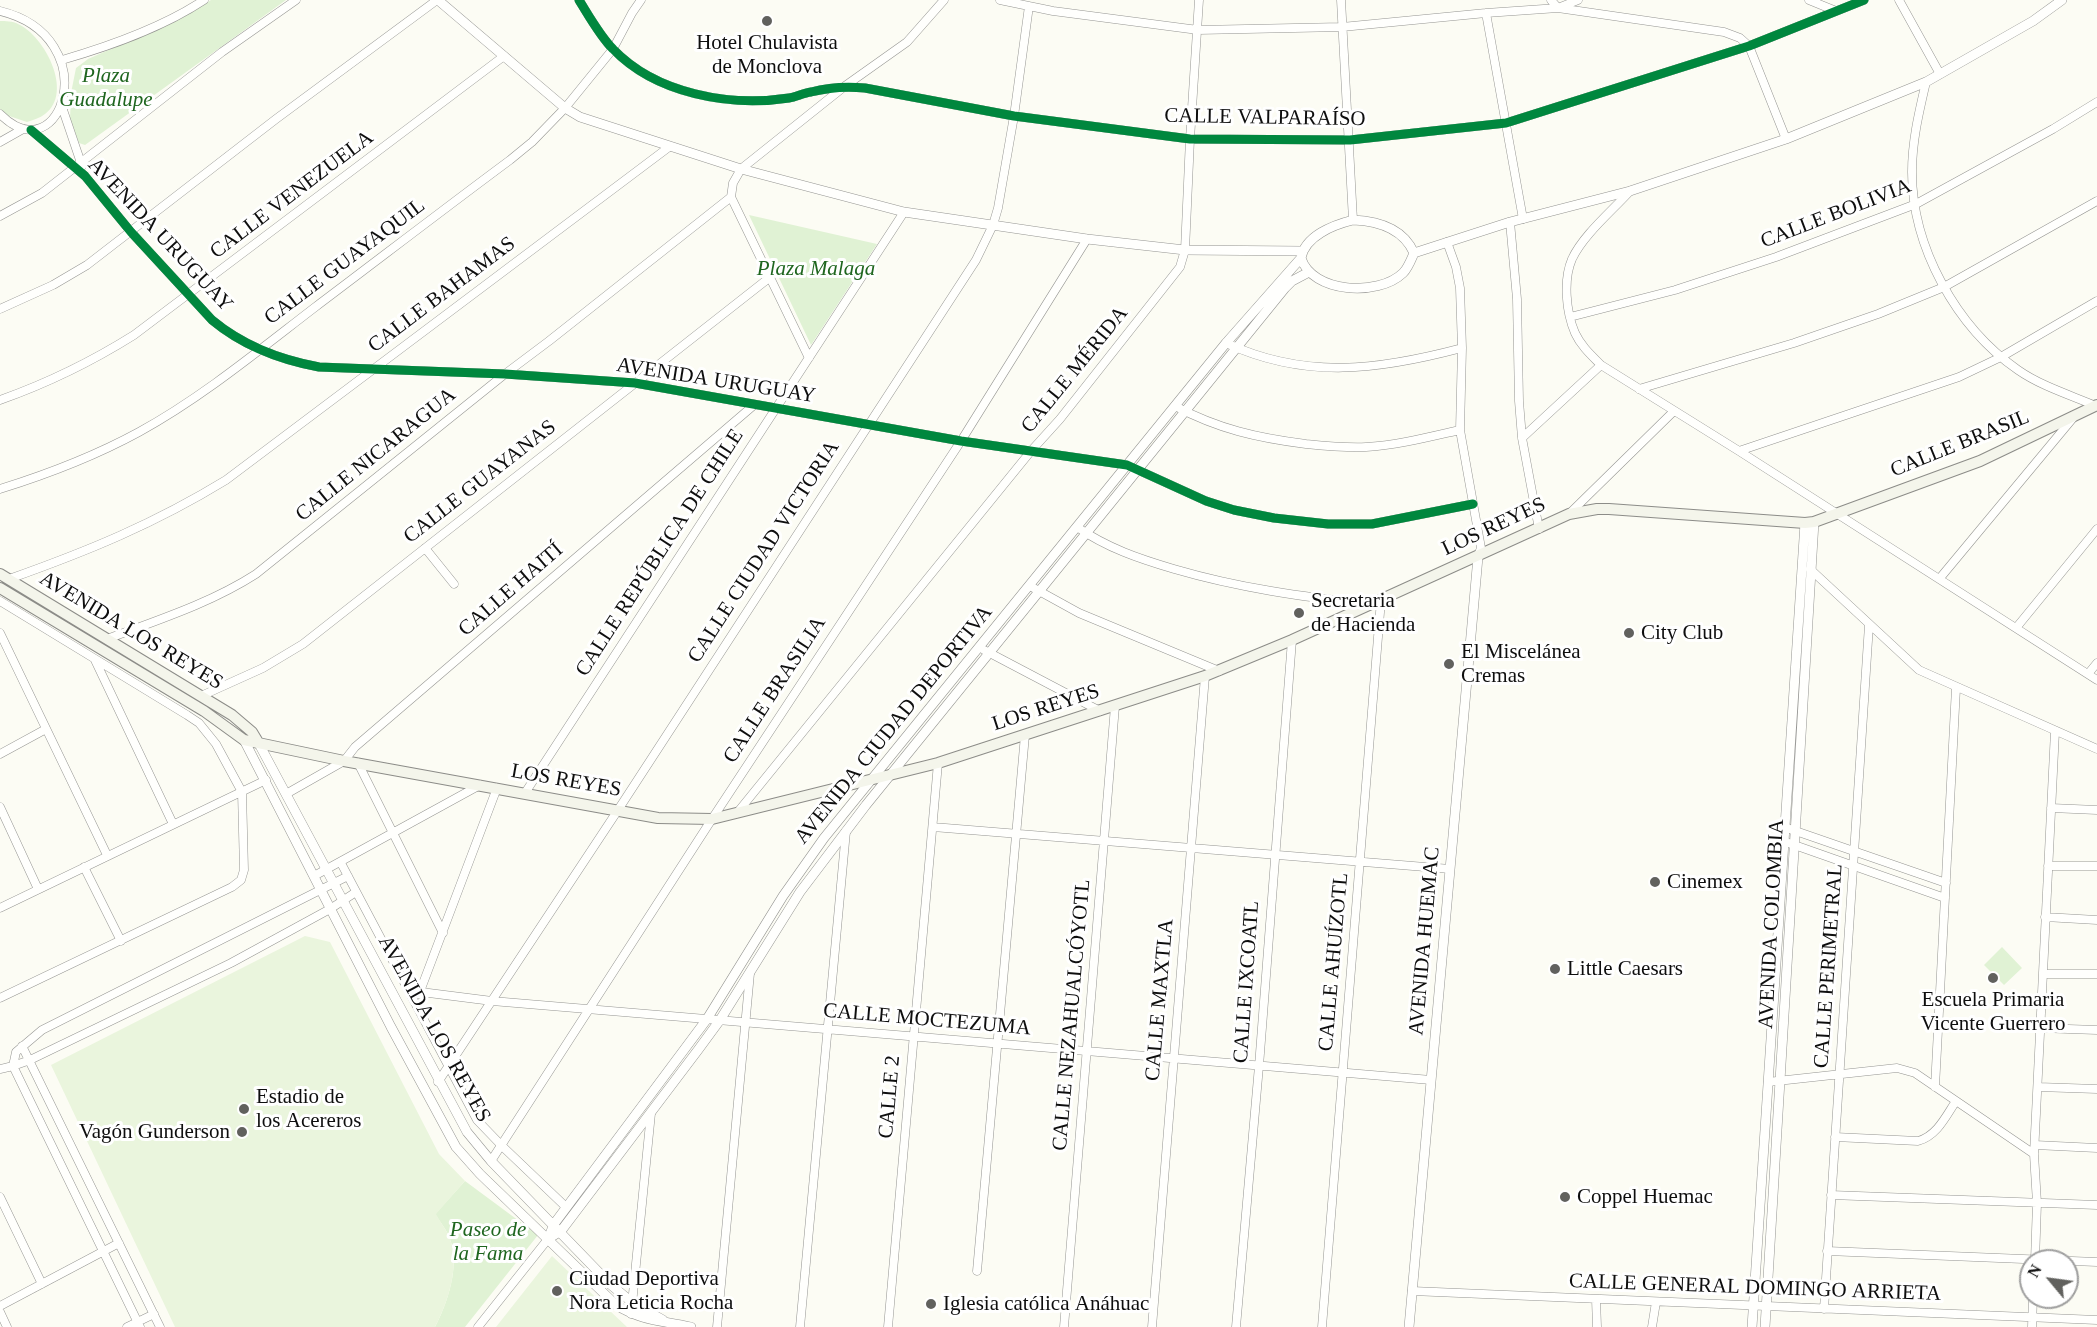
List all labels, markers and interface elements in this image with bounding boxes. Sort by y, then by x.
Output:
marker: Hotel Chulavista de Monclova [760,14,774,28]
place label: Hotel Chulavista de Monclova [696,30,838,80]
park label: Plaza Guadalupe [59,63,153,113]
street label: CALLE VALPARAÍSO [1164,104,1366,132]
street label: CALLE VENEZUELA [205,125,379,265]
street label: AVENIDA URUGUAY [82,153,238,317]
street label: CALLE BOLIVIA [1757,174,1915,254]
street label: CALLE GUAYAQUIL [260,193,430,331]
street label: CALLE BAHAMAS [363,231,521,359]
park label: Plaza Malaga [757,256,875,282]
street label: CALLE MÉRIDA [1016,302,1134,438]
street label: AVENIDA URUGUAY [615,353,817,409]
street label: CALLE NICARAGUA [291,383,461,527]
street label: CALLE BRASIL [1887,405,2033,483]
street label: CALLE GUAYANAS [399,415,561,549]
street label: CALLE REPÚBLICA DE CHILE [570,425,750,681]
street label: CALLE CIUDAD VICTORIA [683,436,845,668]
street label: LOS REYES [1438,492,1550,562]
street label: CALLE HAITÍ [454,538,568,642]
street label: AVENIDA LOS REYES [35,566,227,696]
place label: Secretaria de Hacienda [1311,588,1415,638]
street label: AVENIDA CIUDAD DEPORTIVA [790,600,998,850]
marker: Secretaria de Hacienda [1292,606,1306,620]
street label: CALLE BRASILIA [718,612,832,768]
place label: City Club [1641,620,1723,646]
marker: City Club [1622,626,1636,640]
place label: El Miscelánea Cremas [1461,639,1581,689]
marker: El Miscelánea Cremas [1442,657,1456,671]
street label: LOS REYES [989,679,1103,737]
street label: LOS REYES [509,759,623,803]
street label: AVENIDA COLOMBIA [1754,818,1790,1030]
street label: AVENIDA HUEMAC [1404,846,1446,1036]
street label: CALLE PERIMETRAL [1809,863,1849,1069]
place label: Cinemex [1667,869,1743,895]
street label: CALLE AHUÍZOTL [1314,872,1354,1052]
marker: Cinemex [1648,875,1662,889]
street label: CALLE NEZAHUALCÓYOTL [1048,878,1096,1152]
street label: CALLE IXCOATL [1229,900,1265,1064]
street label: CALLE MAXTLA [1140,918,1180,1082]
street label: AVENIDA LOS REYES [372,931,496,1127]
place label: Little Caesars [1567,956,1683,982]
marker: Little Caesars [1548,962,1562,976]
marker: Escuela Primaria Vicente Guerrero [1986,971,2000,985]
place label: Escuela Primaria Vicente Guerrero [1920,987,2066,1037]
street label: CALLE MOCTEZUMA [822,998,1032,1042]
street label: CALLE 2 [874,1054,906,1140]
place label: Estadio de los Acereros [256,1084,362,1134]
marker: Estadio de los Acereros [237,1102,251,1116]
place label: Vagón Gunderson [79,1119,230,1145]
marker: Vagón Gunderson [235,1125,249,1139]
place label: Coppel Huemac [1577,1184,1713,1210]
marker: Coppel Huemac [1558,1190,1572,1204]
park label: Paseo de la Fama [450,1217,526,1267]
north arrow [2019,1249,2079,1309]
text: N [2024,1262,2045,1280]
place label: Ciudad Deportiva Nora Leticia Rocha [569,1266,733,1316]
street label: CALLE GENERAL DOMINGO ARRIETA [1569,1269,1941,1307]
marker: Ciudad Deportiva Nora Leticia Rocha [550,1284,564,1298]
place label: Iglesia católica Anáhuac [943,1291,1149,1317]
marker: Iglesia católica Anáhuac [924,1297,938,1311]

